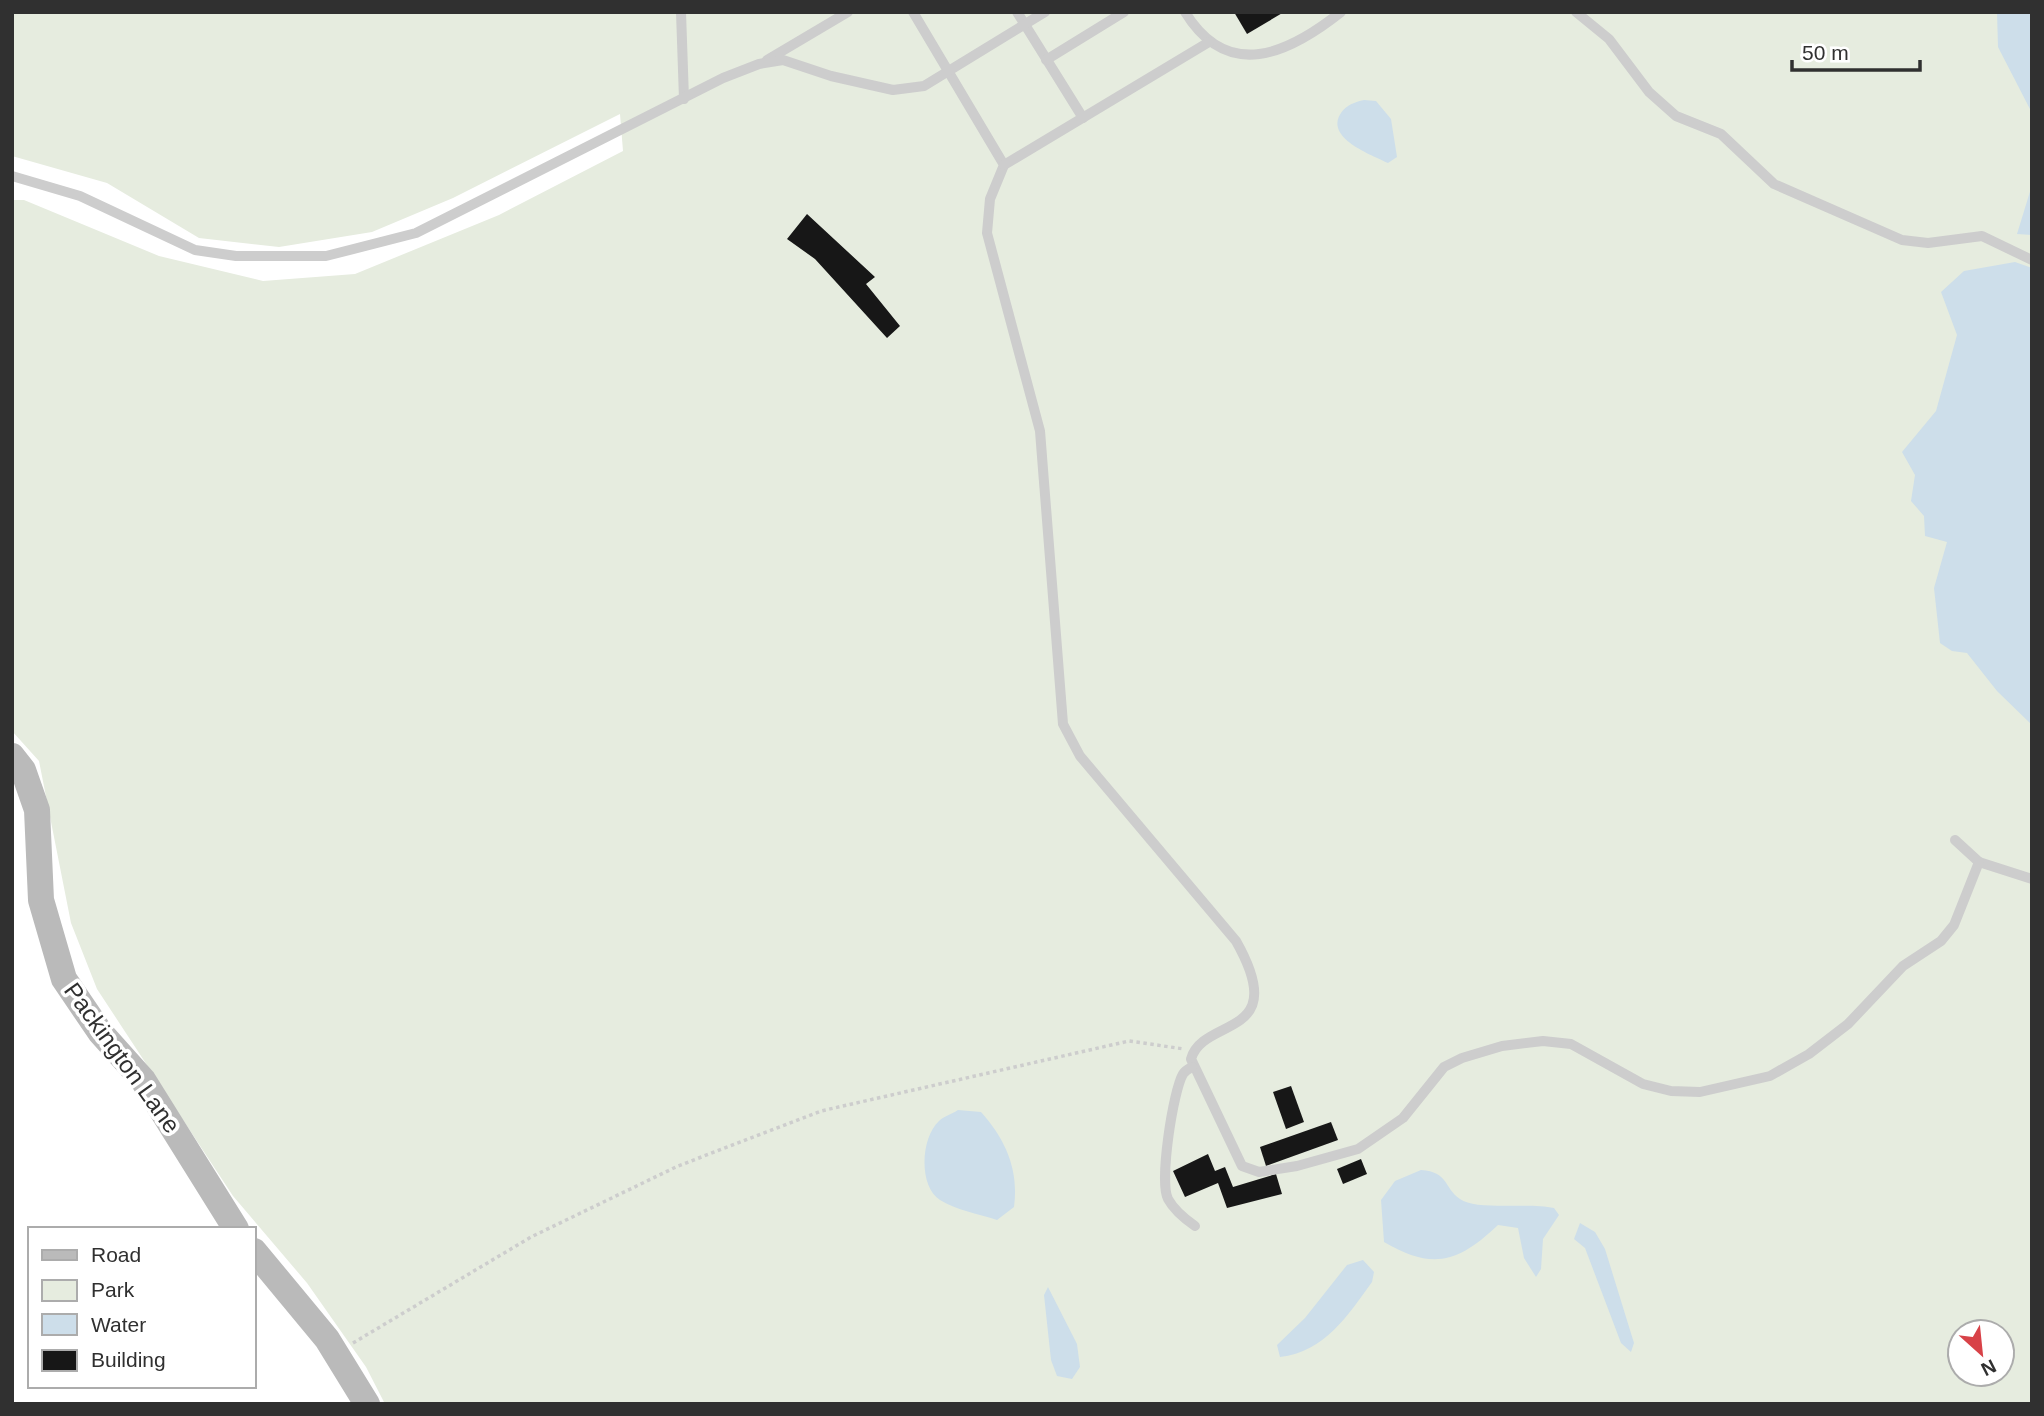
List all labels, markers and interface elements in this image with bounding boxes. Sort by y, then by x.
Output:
scale bar [1792,28,1920,72]
text: 50 m [1802,41,1849,64]
street label: Packington Lane [59,977,186,1138]
legend [28,1227,256,1388]
text: Road [91,1243,141,1266]
text: Park [91,1278,135,1301]
text: Water [91,1313,146,1336]
north arrow [1946,1318,2016,1388]
text: Building [91,1348,166,1371]
text: N [1978,1355,1999,1380]

